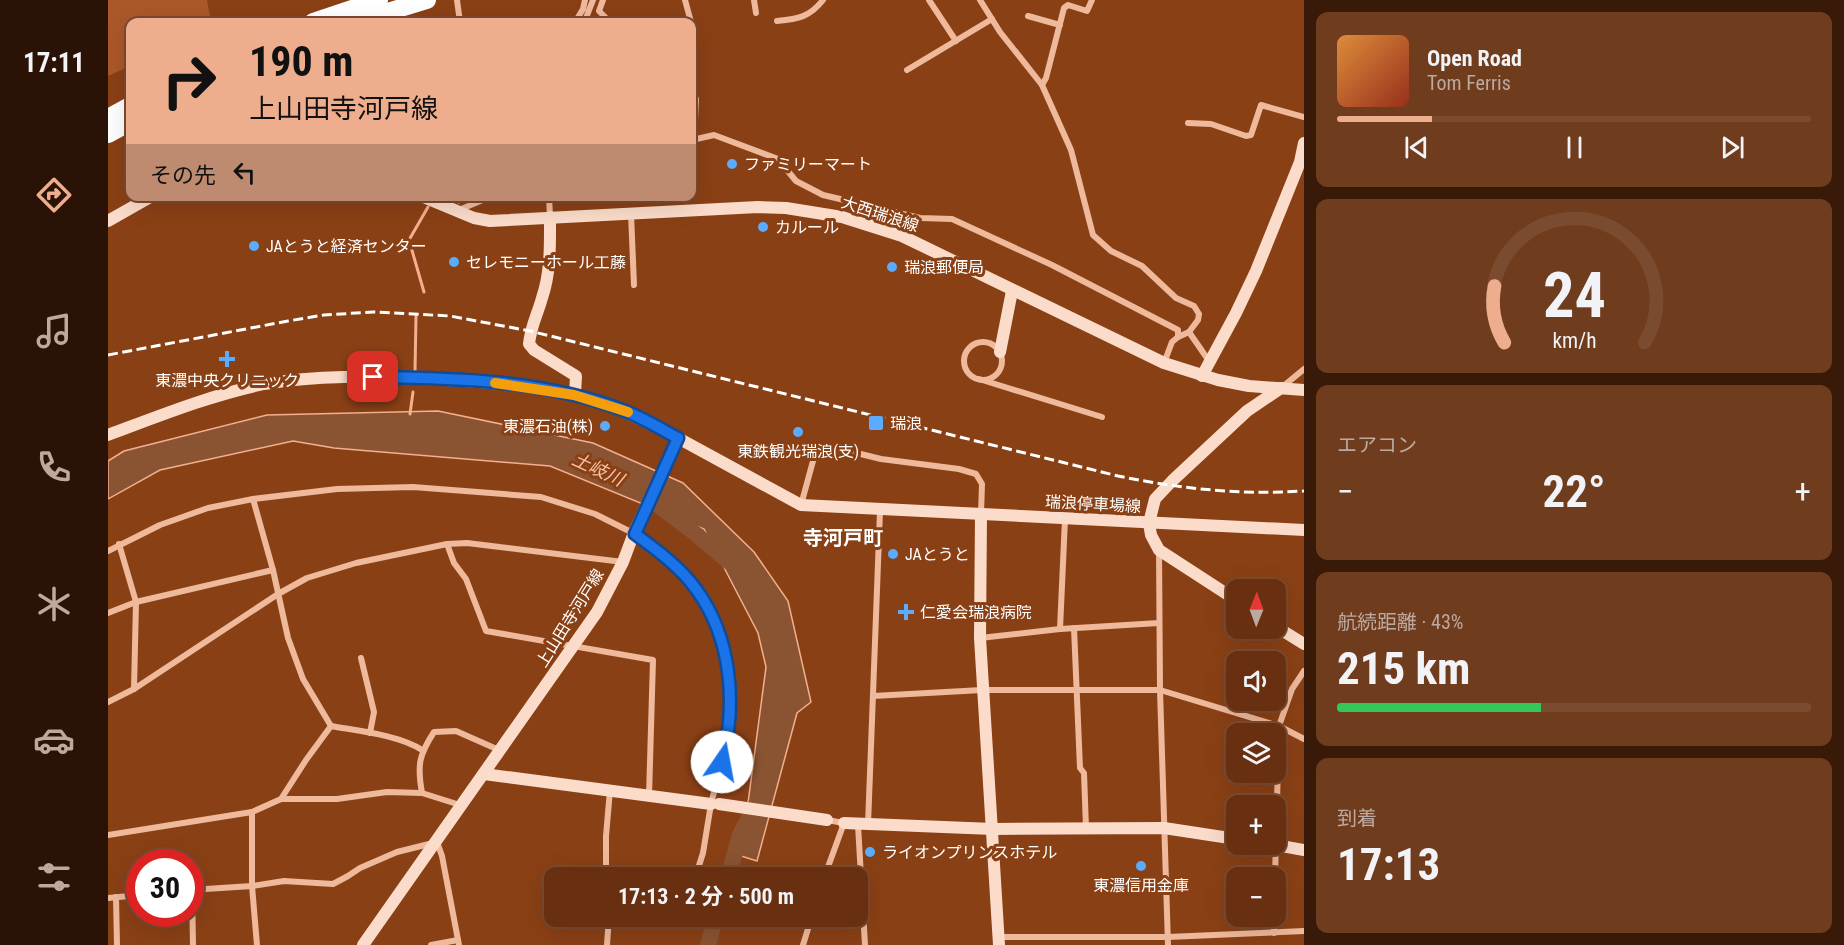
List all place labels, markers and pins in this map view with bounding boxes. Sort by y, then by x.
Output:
place label: ファミリーマート [744,155,872,174]
marker: ファミリーマート [725,157,739,171]
place label: カルール [775,218,839,237]
marker: カルール [756,220,770,234]
place label: JAとうと経済センター [266,237,427,256]
marker: JAとうと経済センター [247,239,261,253]
place label: セレモニーホール工藤 [466,253,626,272]
marker: セレモニーホール工藤 [447,255,461,269]
place label: 瑞浪郵便局 [904,258,984,277]
marker: 瑞浪郵便局 [885,260,899,274]
marker: 東濃中央クリニック [218,350,236,368]
pin [347,351,398,402]
place label: 東濃中央クリニック [155,371,299,390]
marker: 瑞浪 [867,414,885,432]
place label: 瑞浪 [890,414,922,433]
place label: 東濃石油(株) [503,417,593,436]
marker: 東濃石油(株) [598,419,612,433]
marker: 東鉄観光瑞浪(支) [791,425,805,439]
place label: 東鉄観光瑞浪(支) [737,442,859,461]
place label: JAとうと [905,545,970,564]
marker: JAとうと [886,547,900,561]
marker: 仁愛会瑞浪病院 [897,603,915,621]
place label: 仁愛会瑞浪病院 [920,603,1032,622]
place label: ライオンプリンスホテル [882,843,1057,862]
marker: ライオンプリンスホテル [863,845,877,859]
marker: 東濃信用金庫 [1134,859,1148,873]
place label: 東濃信用金庫 [1093,876,1189,895]

